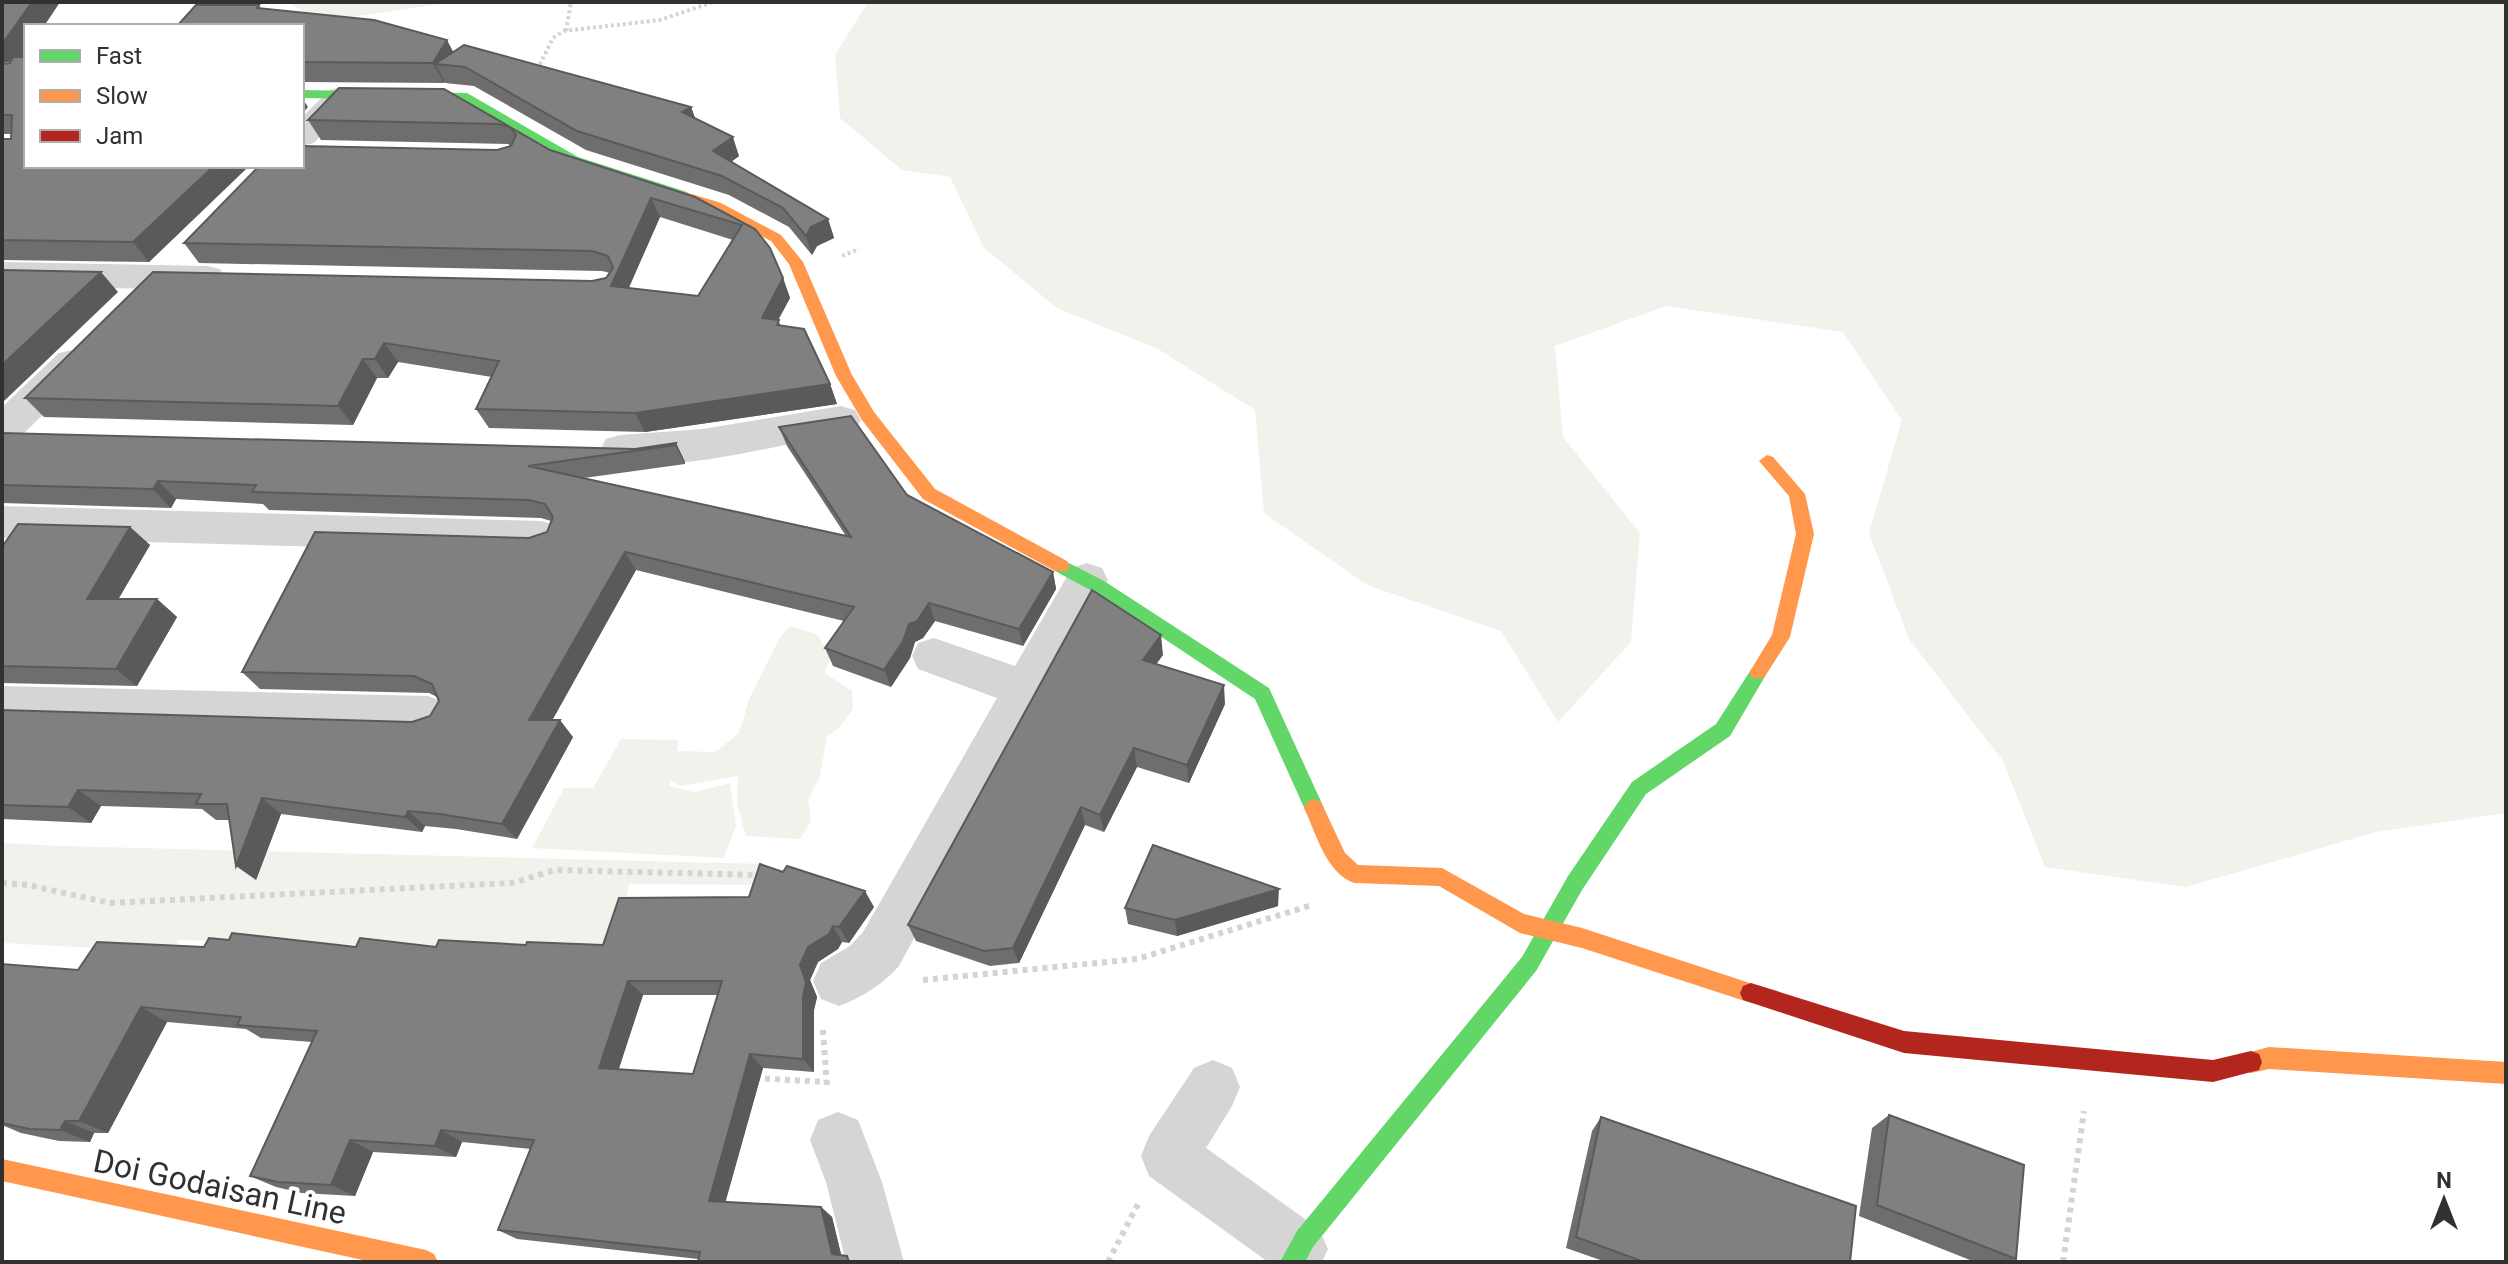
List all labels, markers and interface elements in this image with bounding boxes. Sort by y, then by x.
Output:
legend [24,24,304,168]
text: Fast [96,42,142,70]
text: Slow [96,82,148,110]
text: Jam [96,122,143,150]
street label: Doi Godaisan Line [90,1142,350,1232]
north arrow [2404,1160,2484,1240]
text: N [2436,1168,2452,1193]

